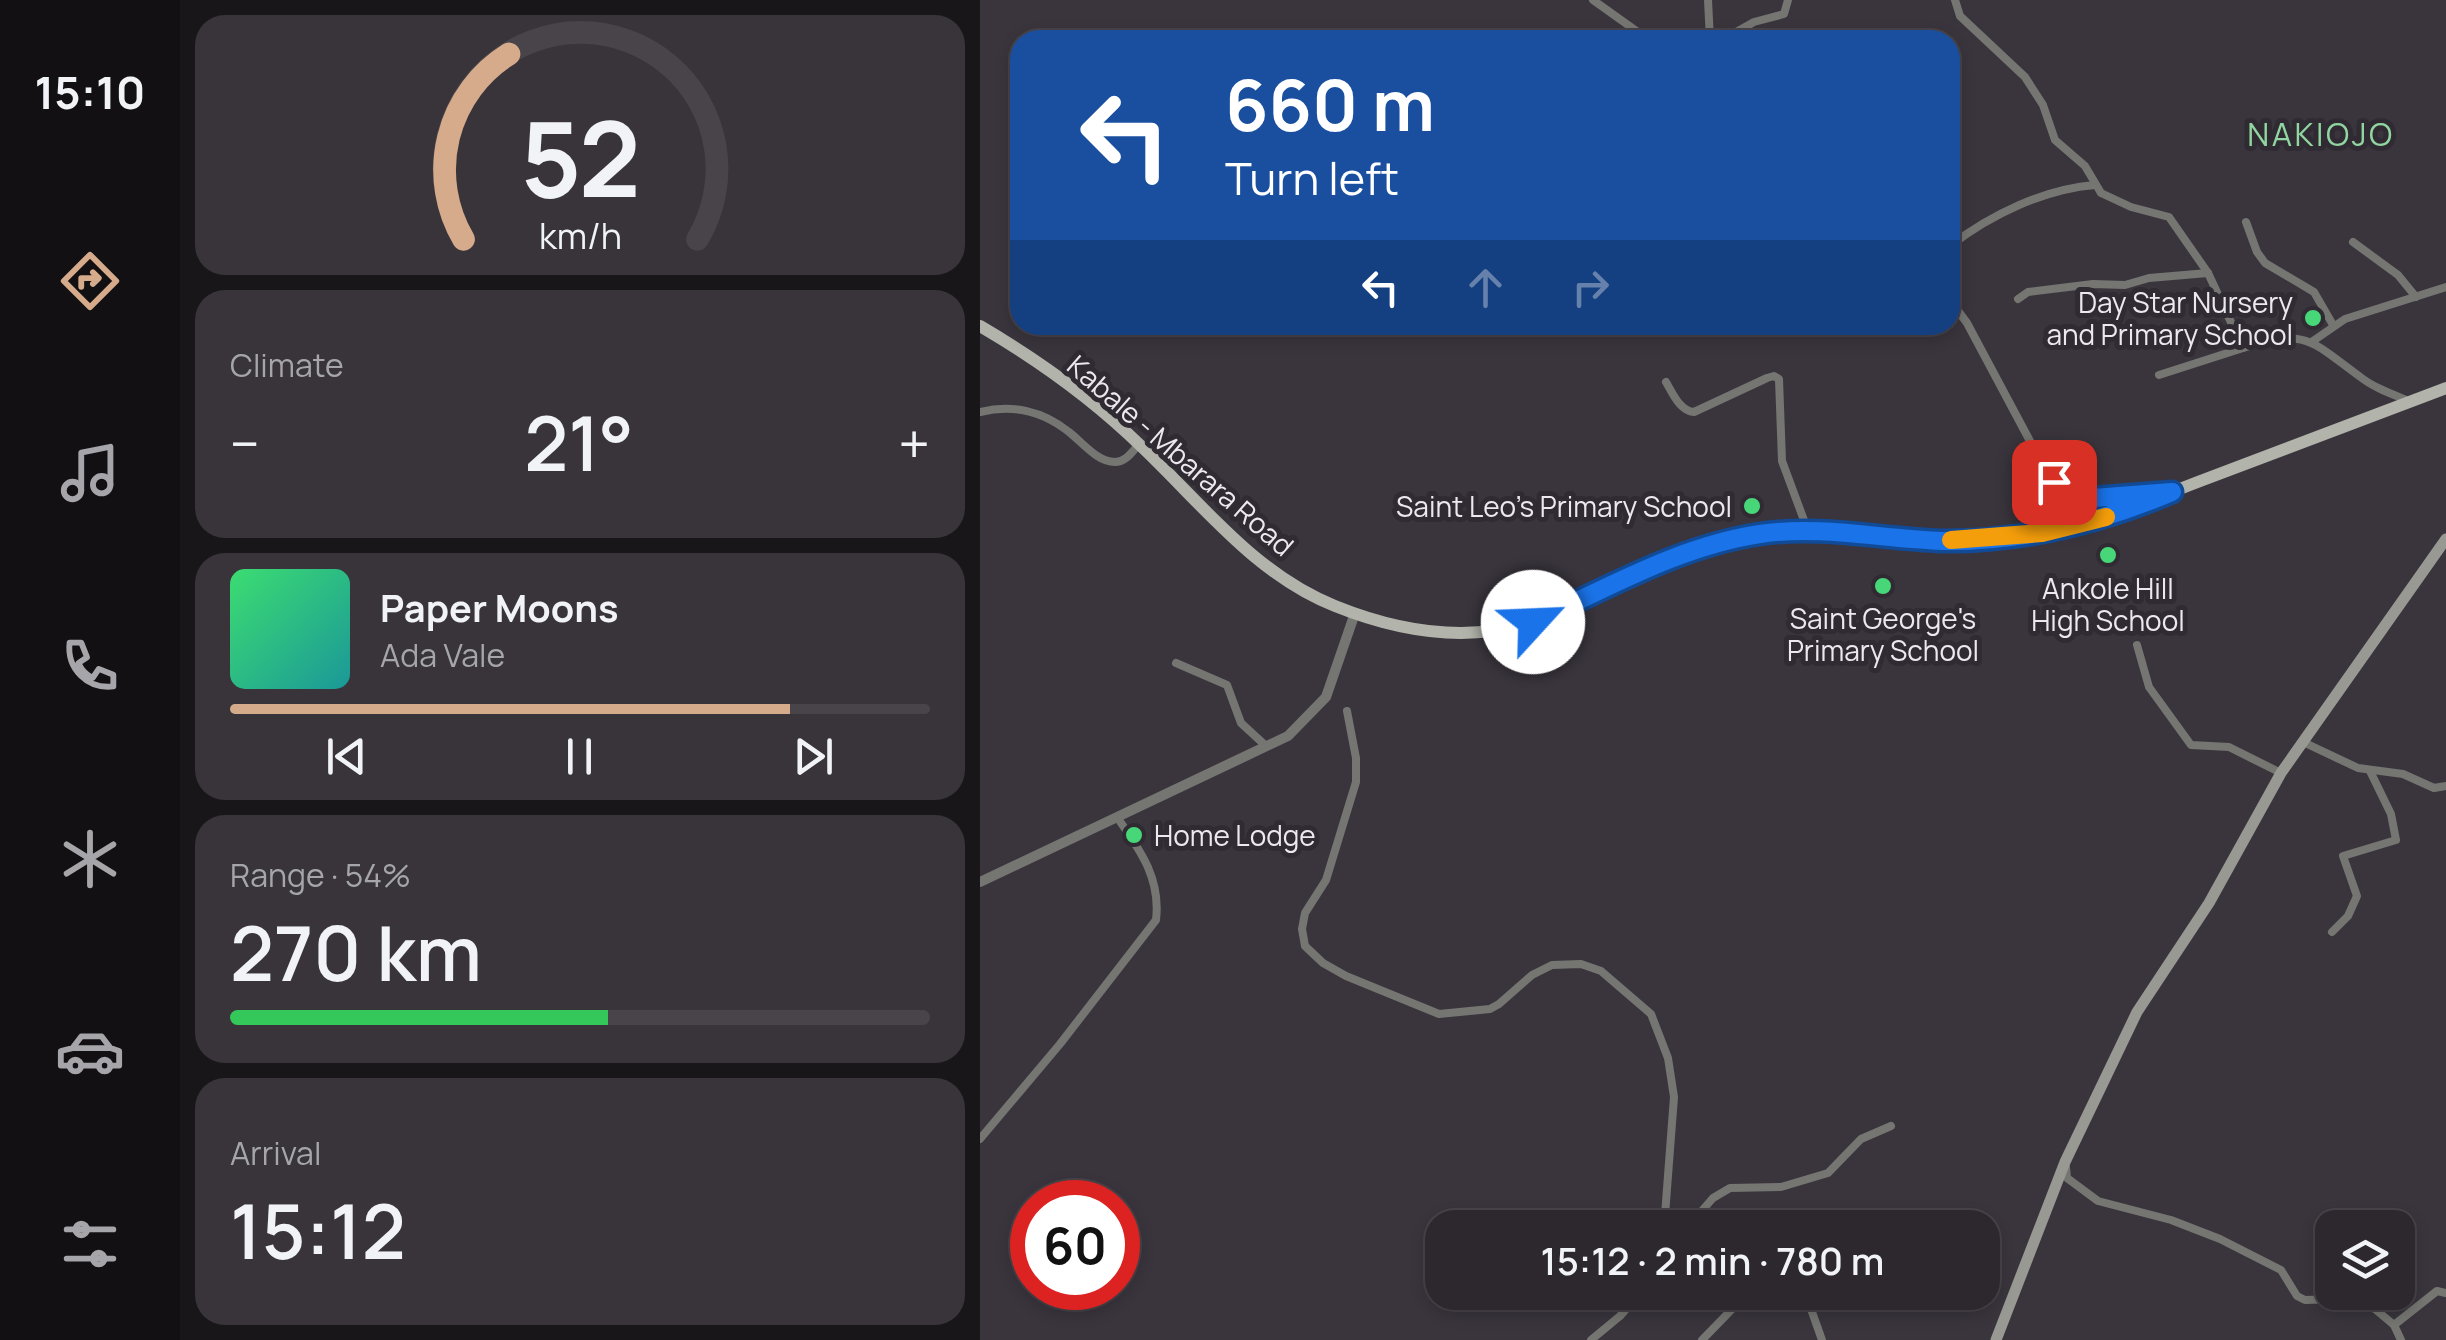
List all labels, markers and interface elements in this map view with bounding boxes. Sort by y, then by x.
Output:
text: 660 m [1225,56,1435,152]
text: 15:10 [35,61,145,123]
icon: left [1060,70,1190,200]
text: 52 [520,86,640,228]
district label: NAKIOJO [2247,112,2395,156]
text: Turn left [1225,147,1399,209]
text: km/h [538,211,622,260]
icon: directions [55,246,125,316]
icon: left [1353,260,1408,315]
icon: ahead [1458,260,1513,315]
icon: right [1563,260,1618,315]
place label: Day Star Nursery and Primary School [2047,283,2293,353]
marker: Day Star Nursery and Primary School [2302,307,2324,329]
text: Climate [230,343,344,387]
street label: Kabale - Mbarara Road [1060,346,1302,564]
text: 21° [524,391,634,494]
text: − [230,405,260,481]
text: + [898,405,930,481]
icon: music [55,438,125,508]
pin [2012,440,2097,525]
icon: arrive [2027,455,2082,510]
place label: Saint Leo's Primary School [1396,487,1732,525]
marker: Saint Leo's Primary School [1741,495,1763,517]
marker: Ankole Hill High School [2097,544,2119,566]
place label: Ankole Hill High School [2031,569,2185,639]
position arrow [1481,570,1585,674]
marker: Saint George's Primary School [1872,575,1894,597]
text: Paper Moons [380,581,619,633]
place label: Saint George's Primary School [1787,599,1979,669]
icon: phone [55,631,125,701]
text: Ada Vale [380,633,505,677]
icon: previous [319,729,374,784]
icon: pause [552,729,607,784]
icon: next [786,729,841,784]
place label: Home Lodge [1154,816,1316,854]
icon: climate [55,824,125,894]
marker: Home Lodge [1123,824,1145,846]
text: Range · 54% [230,853,411,897]
text: 270 km [230,901,482,1004]
icon: car [55,1016,125,1086]
text: Arrival [230,1131,321,1175]
text: 15:12 [230,1179,406,1282]
speed limit sign: 60 [1010,1180,1140,1310]
icon: filters [55,1209,125,1279]
map controls [2315,1210,2415,1310]
button: layers [2315,1210,2415,1310]
text: 15:12 · 2 min · 780 m [1541,1234,1884,1286]

